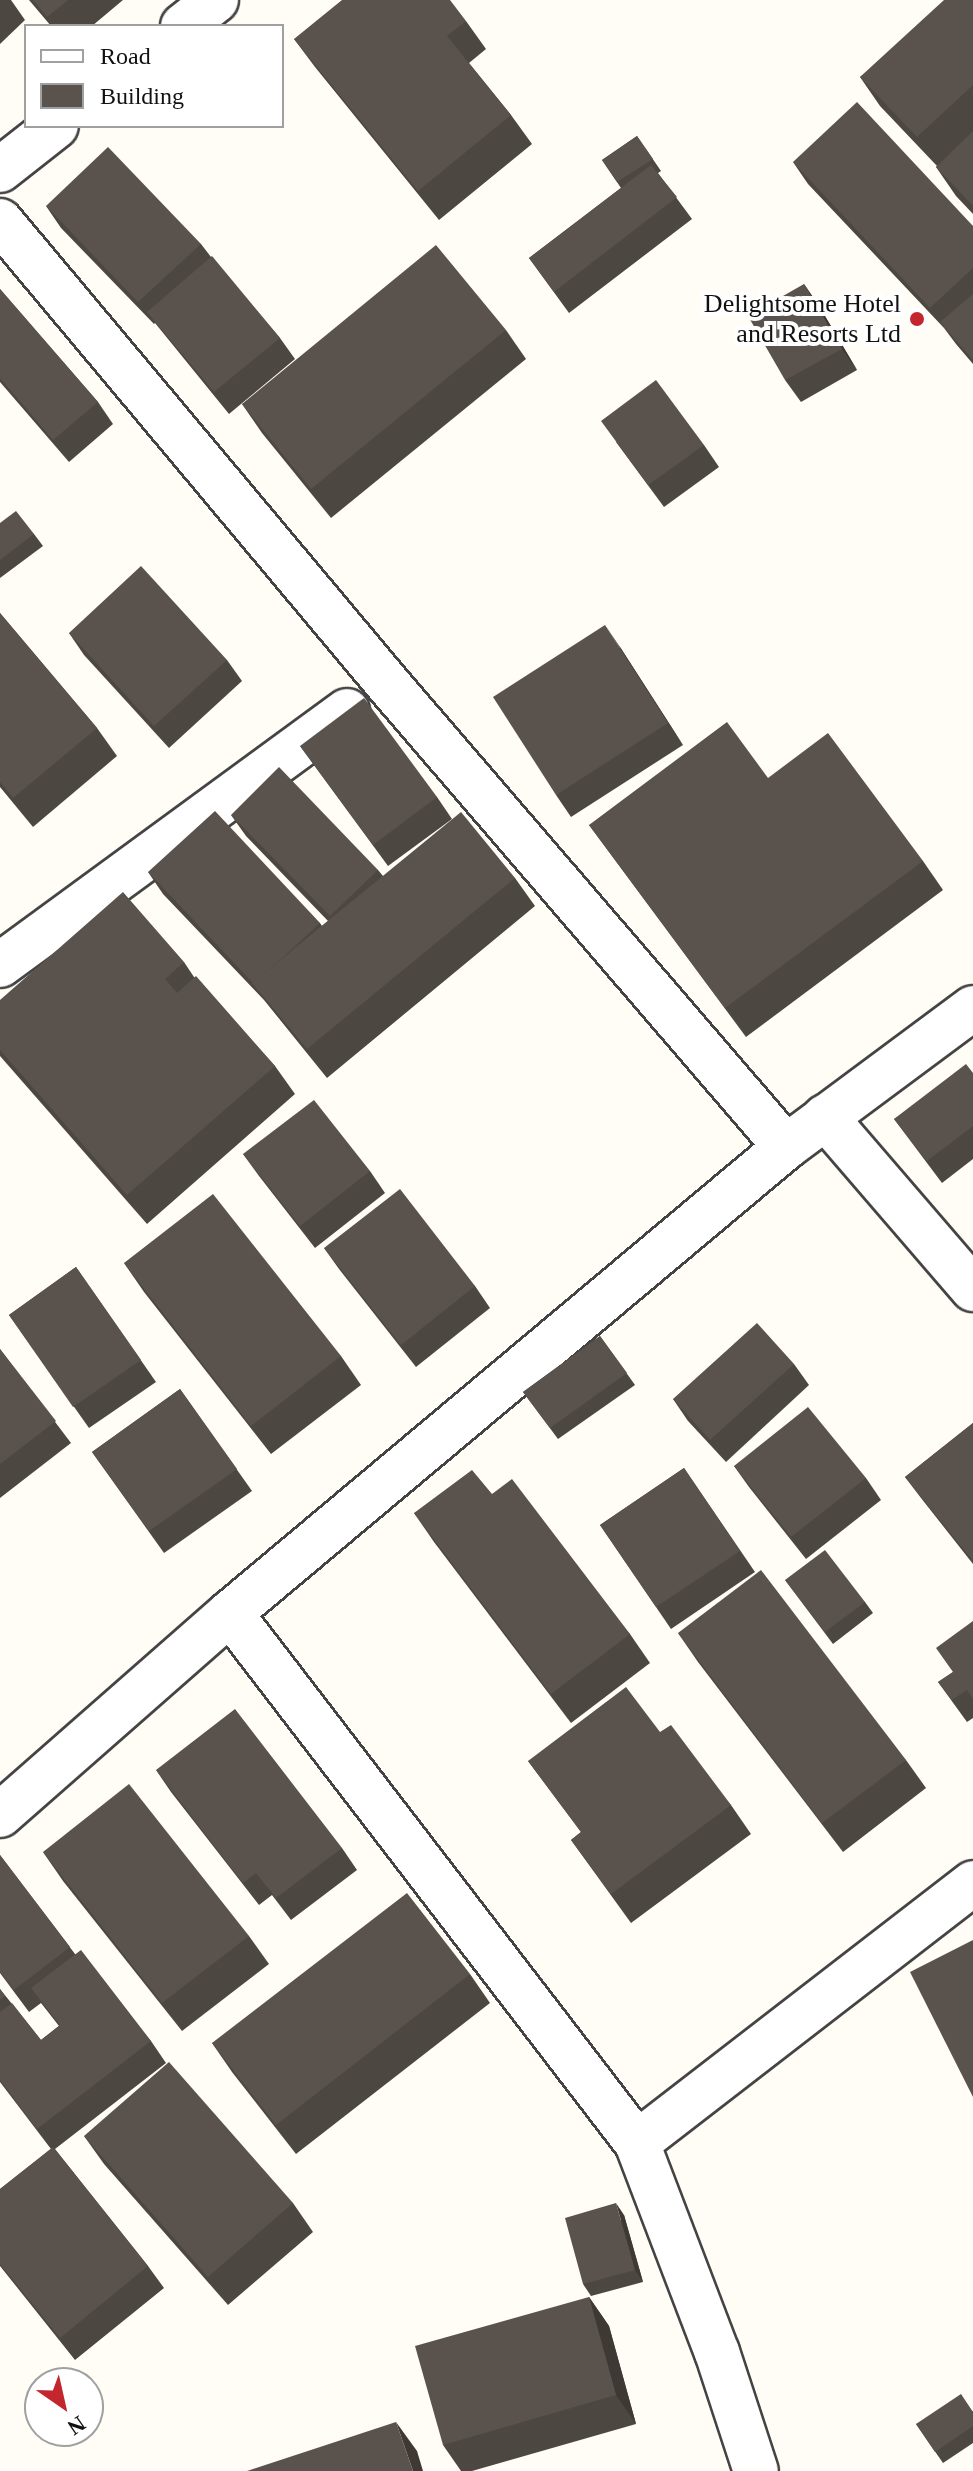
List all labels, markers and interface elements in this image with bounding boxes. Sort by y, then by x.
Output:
legend [24,24,284,128]
text: Road [100,43,151,69]
text: Building [100,83,184,109]
place label: Delightsome Hotel and Resorts Ltd [704,288,901,350]
marker: Delightsome Hotel and Resorts Ltd [908,310,926,328]
north arrow [24,2367,104,2447]
text: N [63,2411,90,2440]

